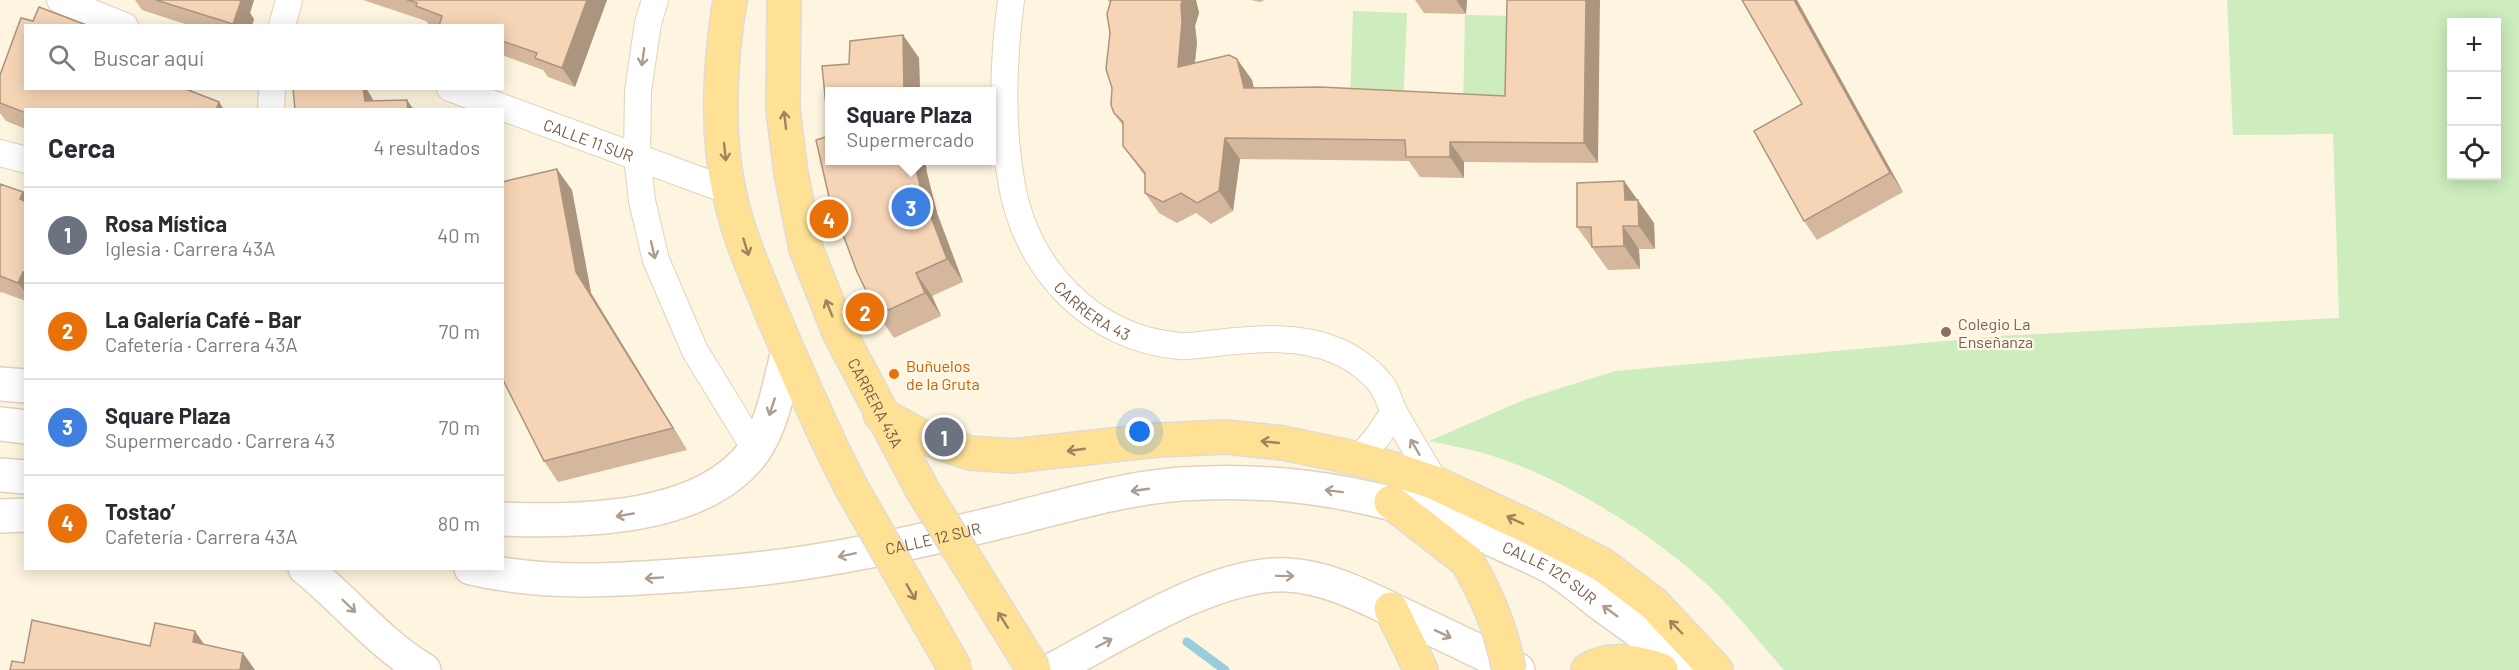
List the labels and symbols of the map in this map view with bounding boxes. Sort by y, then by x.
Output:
one-way arrow [637,47,648,66]
one-way arrow [779,110,790,130]
street label: CALLE 11 SUR [541,114,637,165]
one-way arrow [720,142,731,162]
pin: 3 [892,184,930,230]
pin: 4 [810,196,848,242]
one-way arrow [741,237,752,256]
one-way arrow [648,240,660,259]
street label: CARRERA 43 [1051,277,1133,343]
pin: 2 [846,290,884,334]
one-way arrow [823,300,834,318]
place label: Colegio La Enseñanza [1958,314,2033,351]
marker: Colegio La Enseñanza [1939,325,1953,339]
street label: CARRERA 43A [845,354,908,451]
place label: Buñuelos de la Gruta [906,356,980,393]
marker: Buñuelos de la Gruta [887,367,901,381]
one-way arrow [766,397,777,416]
pin: 1 [924,414,964,460]
your location [1125,417,1154,446]
one-way arrow [1261,436,1281,447]
one-way arrow [1409,439,1421,456]
one-way arrow [1067,445,1087,456]
one-way arrow [1131,484,1150,495]
one-way arrow [1325,485,1344,496]
one-way arrow [616,510,636,521]
one-way arrow [1506,513,1524,525]
street label: CALLE 12 SUR [883,517,983,557]
street label: CALLE 12C SUR [1500,536,1601,607]
one-way arrow [838,550,857,562]
one-way arrow [1274,570,1294,582]
one-way arrow [644,572,664,583]
one-way arrow [906,583,918,600]
one-way arrow [342,599,357,614]
one-way arrow [1603,604,1619,617]
one-way arrow [996,612,1008,629]
one-way arrow [1669,620,1683,635]
one-way arrow [1434,629,1452,641]
one-way arrow [1095,637,1112,649]

